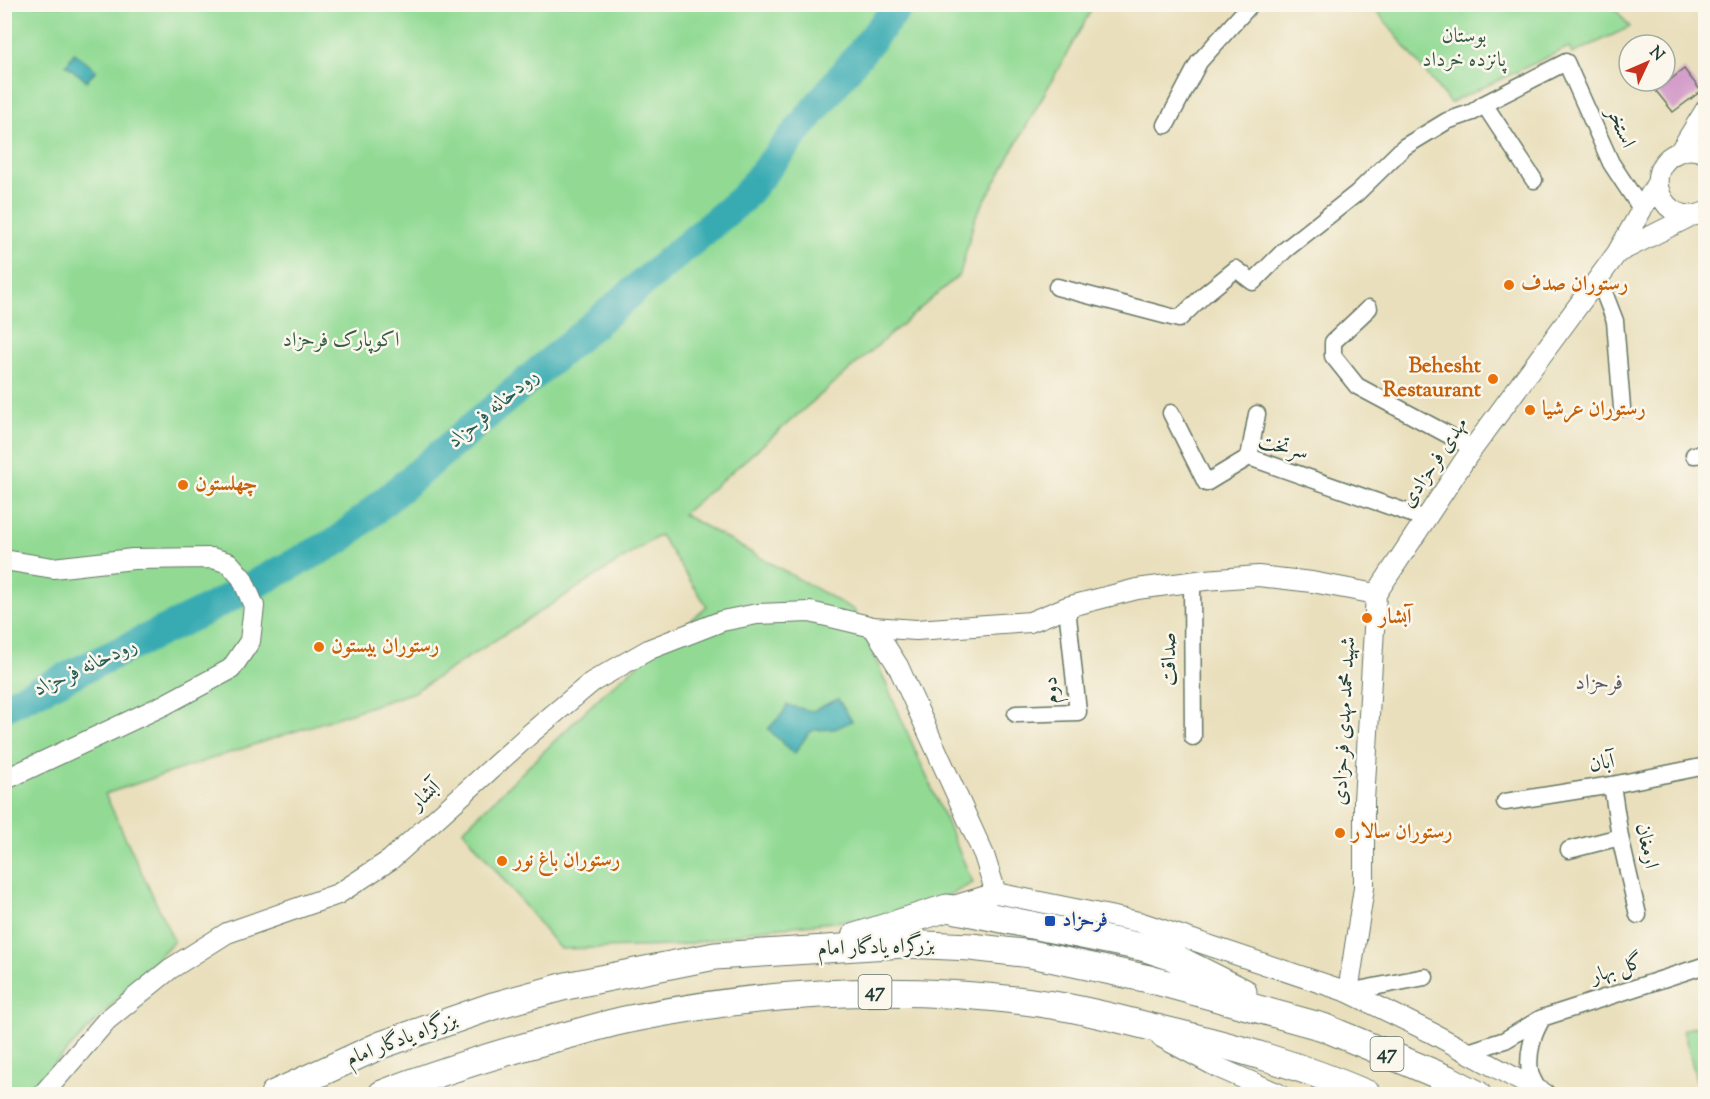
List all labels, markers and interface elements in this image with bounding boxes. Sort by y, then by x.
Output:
park label: بوستان پانزده خرداد [1422,22,1507,76]
north arrow [1617,33,1677,93]
text: N [1643,42,1669,67]
street label: استخر [1597,101,1642,153]
place label: رستوران صدف [1521,270,1628,300]
marker: رستوران صدف [1502,278,1516,292]
park label: اکوپارک فرحزاد [282,326,400,356]
place label: Behesht Restaurant [1383,352,1482,406]
water label: رودخانه فرحزاد [441,361,547,457]
marker: Behesht Restaurant [1486,372,1500,386]
place label: رستوران عرشیا [1542,395,1646,425]
marker: رستوران عرشیا [1523,403,1537,417]
street label: مهدی فرحزادی [1394,412,1476,514]
street label: سرتخت [1255,427,1311,469]
place label: چهلستون [195,470,257,500]
marker: چهلستون [176,478,190,492]
place label: آبشار [1377,603,1414,633]
marker: آبشار [1360,611,1374,625]
water label: رودخانه فرحزاد [29,630,143,706]
place label: رستوران بیستون [331,632,439,662]
street label: صداقت [1155,632,1185,686]
street label: شهید محمد مهدی فرحزادی [1326,636,1364,806]
marker: رستوران بیستون [312,640,326,654]
district label: فرحزاد [1575,668,1623,700]
street label: دوم [1036,676,1069,704]
street label: آبان [1587,747,1619,781]
street label: آبشار [402,772,450,819]
place label: رستوران سالار [1350,818,1453,848]
street label: ارمغان [1627,821,1665,871]
marker: رستوران سالار [1333,826,1347,840]
place label: رستوران باغ نور [512,846,620,876]
marker: رستوران باغ نور [495,854,509,868]
place label: فرحزاد [1062,906,1108,936]
marker: فرحزاد [1043,914,1057,928]
street label: بزرگراه یادگار امام [817,930,935,966]
street label: گل بهار [1585,947,1647,993]
road number: 47 [858,975,892,1009]
street label: بزرگراه یادگار امام [342,1004,463,1076]
road number: 47 [1370,1037,1404,1071]

